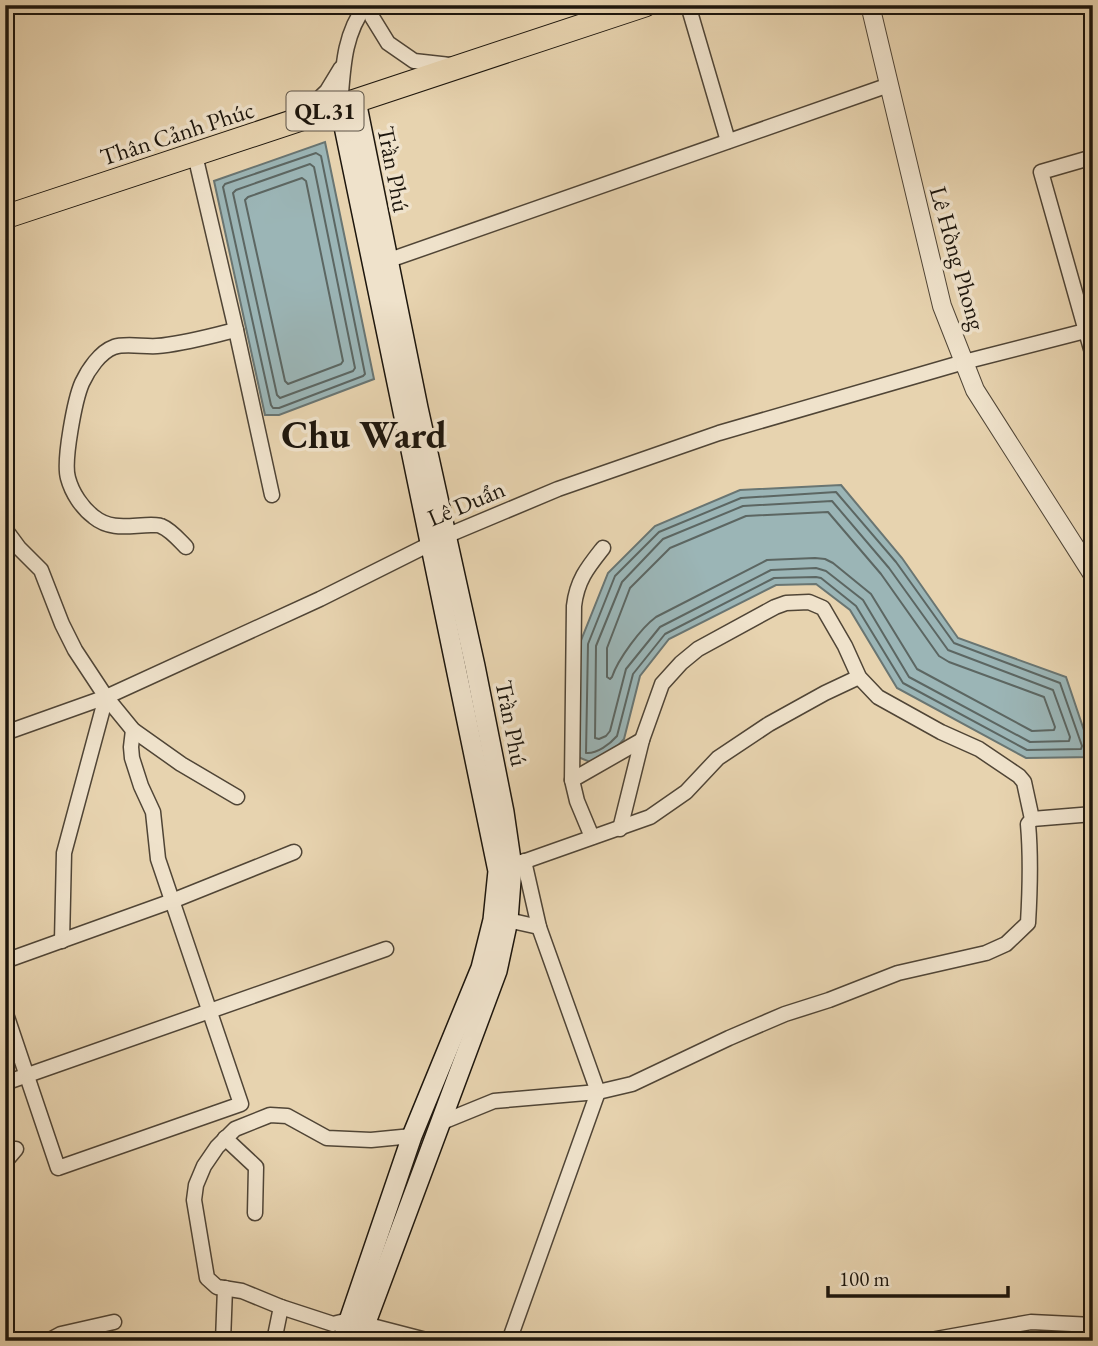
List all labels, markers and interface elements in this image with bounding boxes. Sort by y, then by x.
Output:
road number: QL.31 [286,92,364,130]
street label: Thân Cảnh Phúc [96,94,258,172]
street label: Trần Phú [370,123,418,215]
street label: Lê Hồng Phong [923,183,993,334]
district label: Chu Ward [281,410,447,459]
street label: Lê Duẩn [423,473,510,533]
street label: Trần Phú [488,677,536,769]
scale bar [828,1255,1009,1299]
text: 100 m [839,1265,890,1292]

